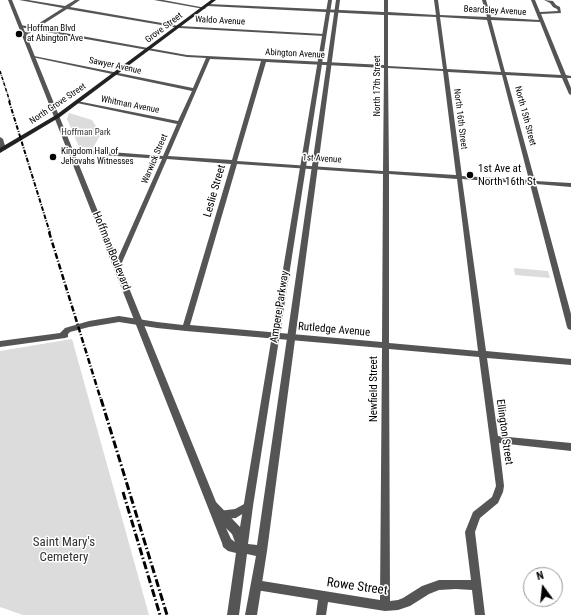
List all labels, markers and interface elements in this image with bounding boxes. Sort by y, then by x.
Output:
street label: Beardsley Avenue [463,4,527,18]
street label: Grove Street [143,11,185,45]
street label: Waldo Avenue [195,14,245,28]
place label: Hoffman Blvd at Abington Ave [27,24,83,45]
marker: Hoffman Blvd at Abington Ave [14,29,24,39]
street label: Abington Avenue [265,47,325,61]
street label: Sawyer Avenue [88,55,142,77]
street label: North 17th Street [373,55,383,117]
street label: North Grove Street [28,81,88,127]
street label: North 15th Street [512,85,538,147]
street label: North 16th Street [451,88,469,150]
street label: Whitman Avenue [100,94,160,116]
park label: Hoffman Park [61,128,111,138]
street label: Warwick Street [140,132,170,186]
place label: Kingdom Hall of Jehovahs Witnesses [61,147,134,168]
marker: Kingdom Hall of Jehovahs Witnesses [48,152,58,162]
street label: 1st Avenue [302,152,342,166]
place label: 1st Ave at North 16th St [478,162,536,188]
street label: Leslie Street [201,163,229,219]
marker: 1st Ave at North 16th St [465,170,475,180]
street label: Hoffman Boulevard [89,210,133,292]
street label: Ampere Parkway [268,270,292,344]
street label: Rutledge Avenue [297,320,371,340]
street label: Newfield Street [367,356,381,422]
street label: Ellington Street [493,398,515,466]
park label: Saint Mary's Cemetery [33,535,95,566]
north arrow [523,567,563,607]
text: N [535,569,545,583]
street label: Rowe Street [326,575,388,599]

